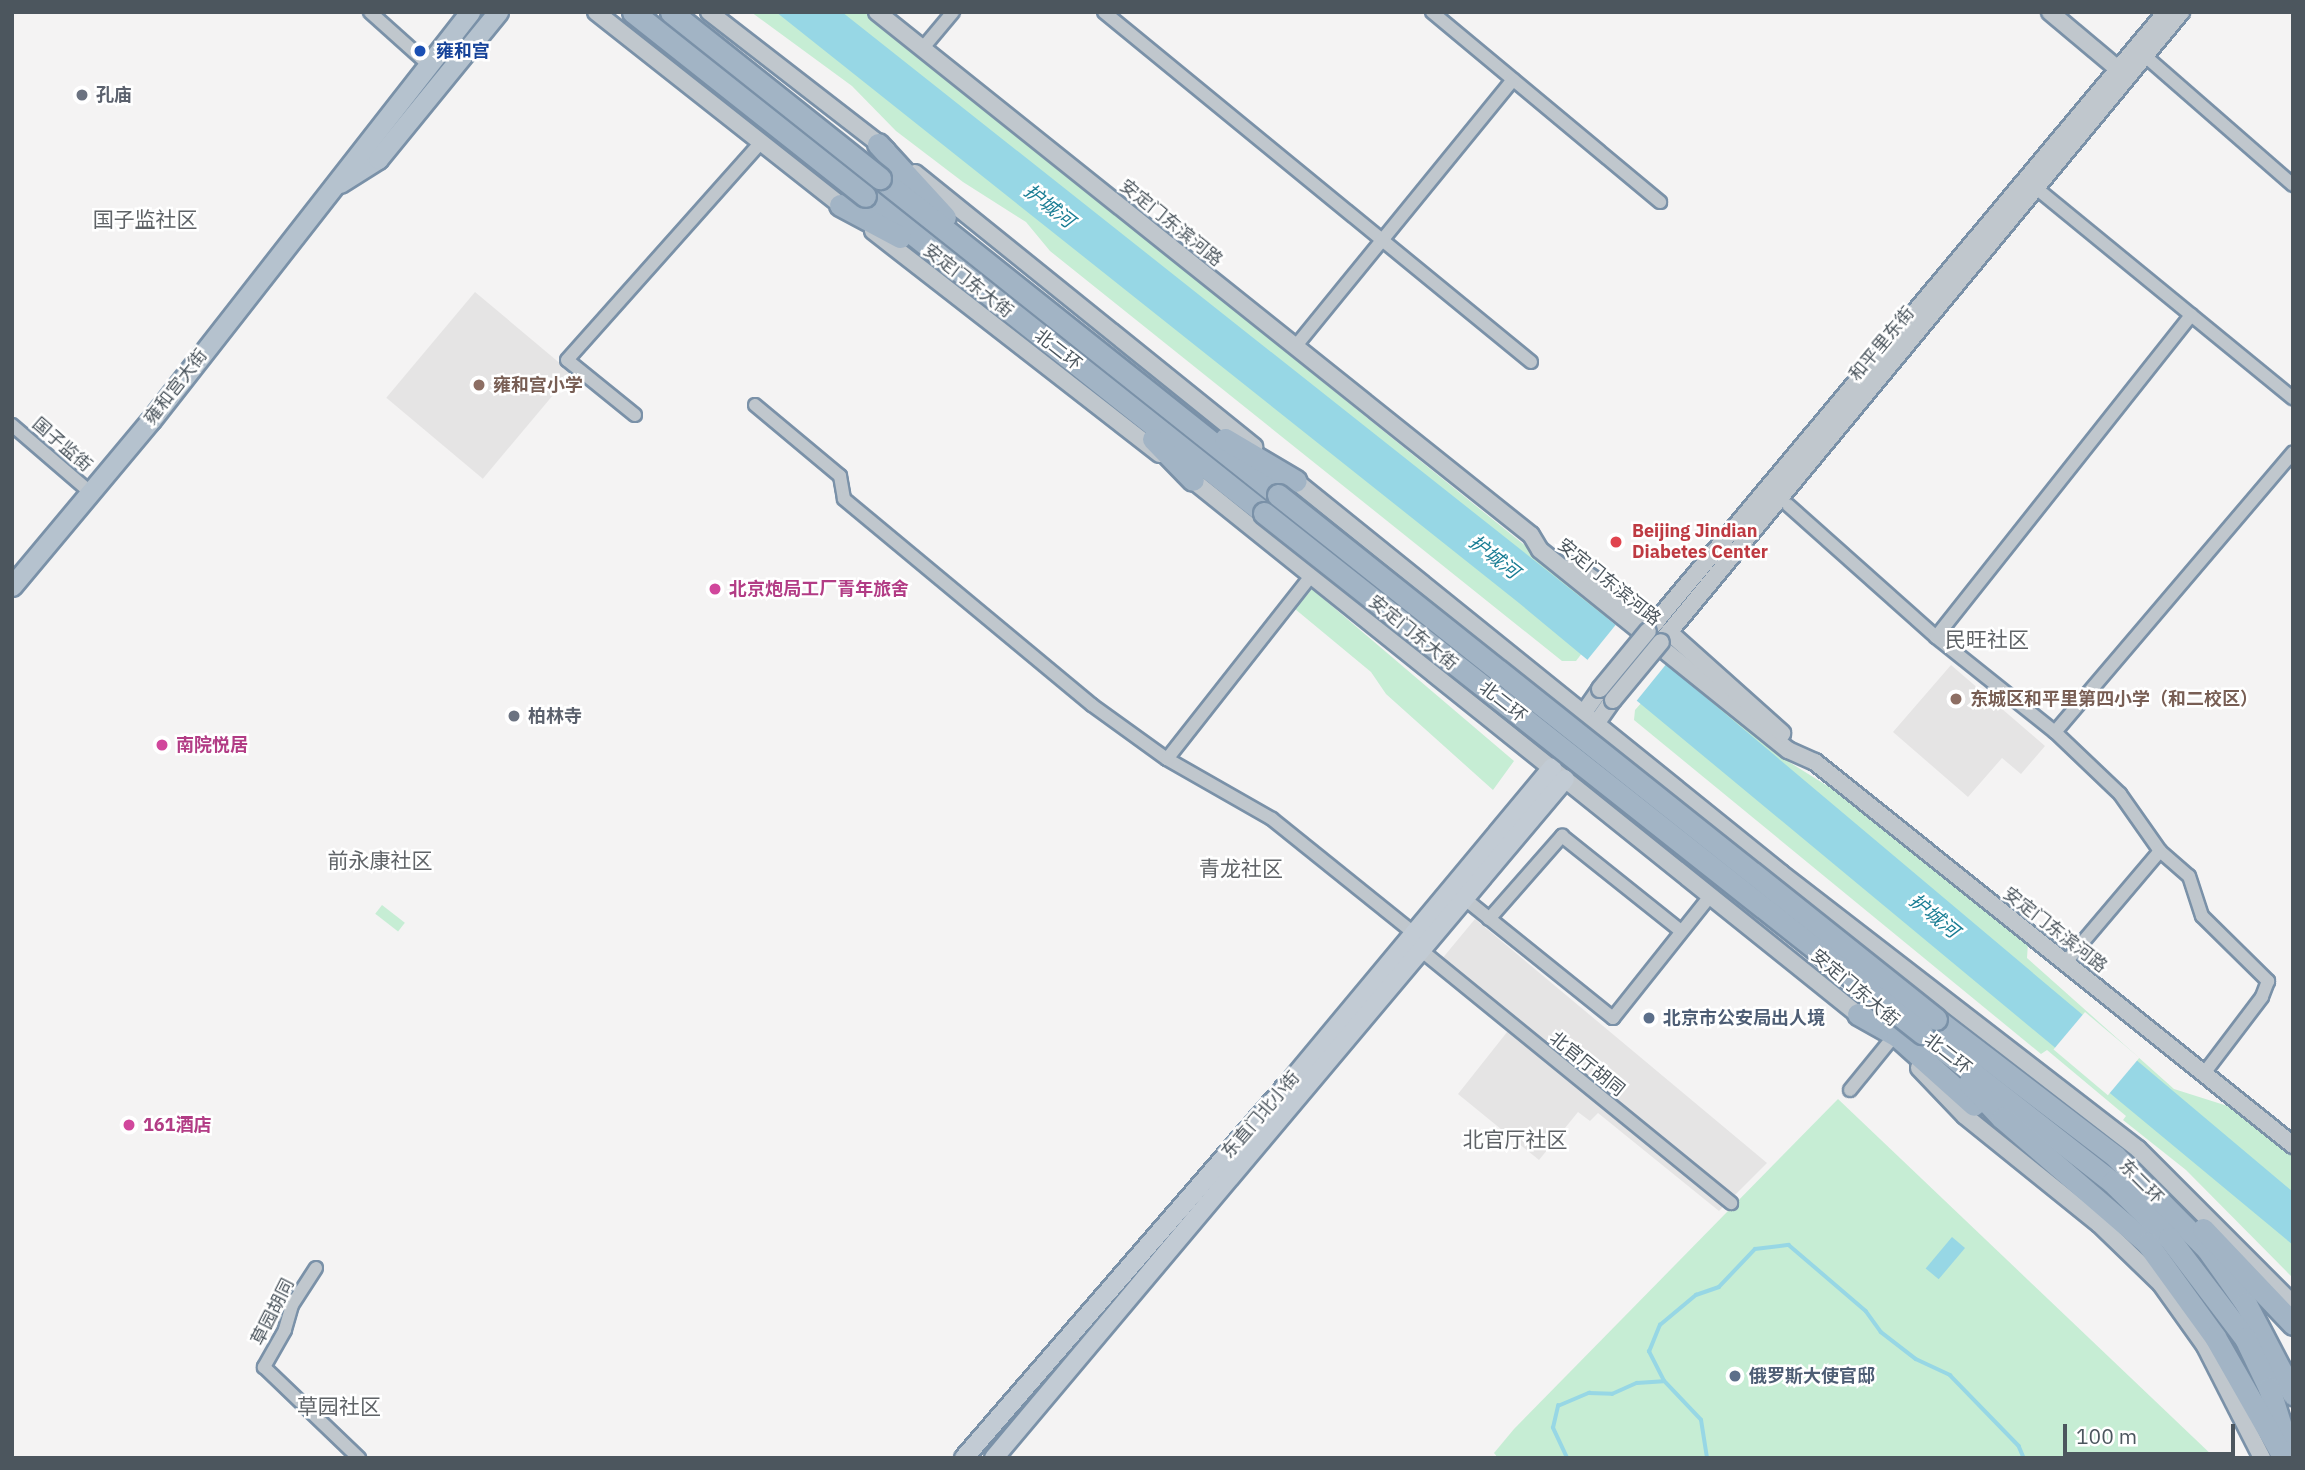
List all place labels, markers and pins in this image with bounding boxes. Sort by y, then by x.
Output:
place label: 雍和宫 [436,40,490,62]
marker: 雍和宫 [410,41,430,61]
place label: 孔庙 [96,84,132,106]
marker: 孔庙 [74,87,90,103]
place label: 雍和宫小学 [493,374,583,396]
marker: 雍和宫小学 [471,377,487,393]
place label: Beijing Jindian Diabetes Center [1632,521,1768,564]
marker: Beijing Jindian Diabetes Center [1606,532,1626,552]
place label: 北京炮局工厂青年旅舍 [729,578,909,600]
marker: 北京炮局工厂青年旅舍 [707,581,723,597]
place label: 东城区和平里第四小学（和二校区） [1970,688,2258,710]
marker: 东城区和平里第四小学（和二校区） [1948,691,1964,707]
place label: 柏林寺 [528,705,582,727]
marker: 柏林寺 [506,708,522,724]
place label: 南院悦居 [176,734,248,756]
marker: 南院悦居 [154,737,170,753]
place label: 北京市公安局出人境 [1663,1007,1825,1029]
marker: 北京市公安局出人境 [1641,1010,1657,1026]
place label: 161酒店 [143,1114,211,1136]
marker: 161酒店 [121,1117,137,1133]
place label: 俄罗斯大使官邸 [1749,1365,1875,1387]
marker: 俄罗斯大使官邸 [1727,1368,1743,1384]

